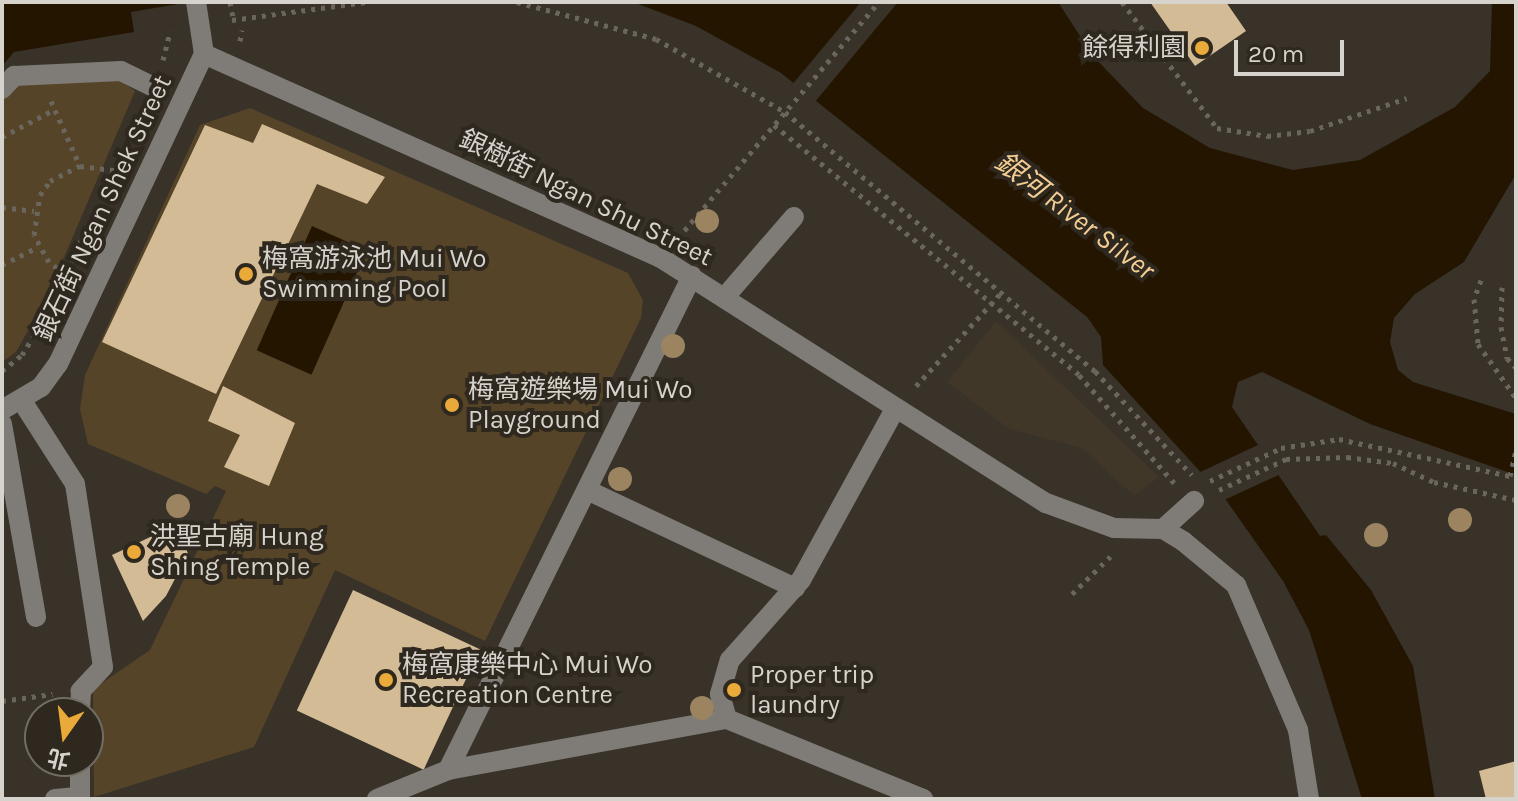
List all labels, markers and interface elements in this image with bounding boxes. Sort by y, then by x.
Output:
scale bar [1238,24,1348,74]
place label: 餘得利園 [1082,32,1186,64]
marker: 餘得利園 [1193,39,1211,57]
text: 20 m [1248,40,1304,68]
street label: 銀石街 Ngan Shek Street [28,70,178,346]
street label: 銀樹街 Ngan Shu Street [454,123,718,273]
water label: 銀河 River Silver [989,145,1161,287]
place label: 梅窩游泳池 Mui Wo Swimming Pool [262,243,486,304]
marker: 梅窩游泳池 Mui Wo Swimming Pool [237,265,255,283]
place label: 梅窩遊樂場 Mui Wo Playground [468,374,692,436]
marker: 梅窩遊樂場 Mui Wo Playground [443,396,461,414]
place label: 洪聖古廟 Hung Shing Temple [150,521,324,582]
marker: 洪聖古廟 Hung Shing Temple [125,543,143,561]
place label: 梅窩康樂中心 Mui Wo Recreation Centre [402,649,652,710]
place label: Proper trip laundry [750,659,874,720]
marker: 梅窩康樂中心 Mui Wo Recreation Centre [377,671,395,689]
marker: Proper trip laundry [725,681,743,699]
north arrow [24,697,104,777]
text: 北 [45,743,73,774]

